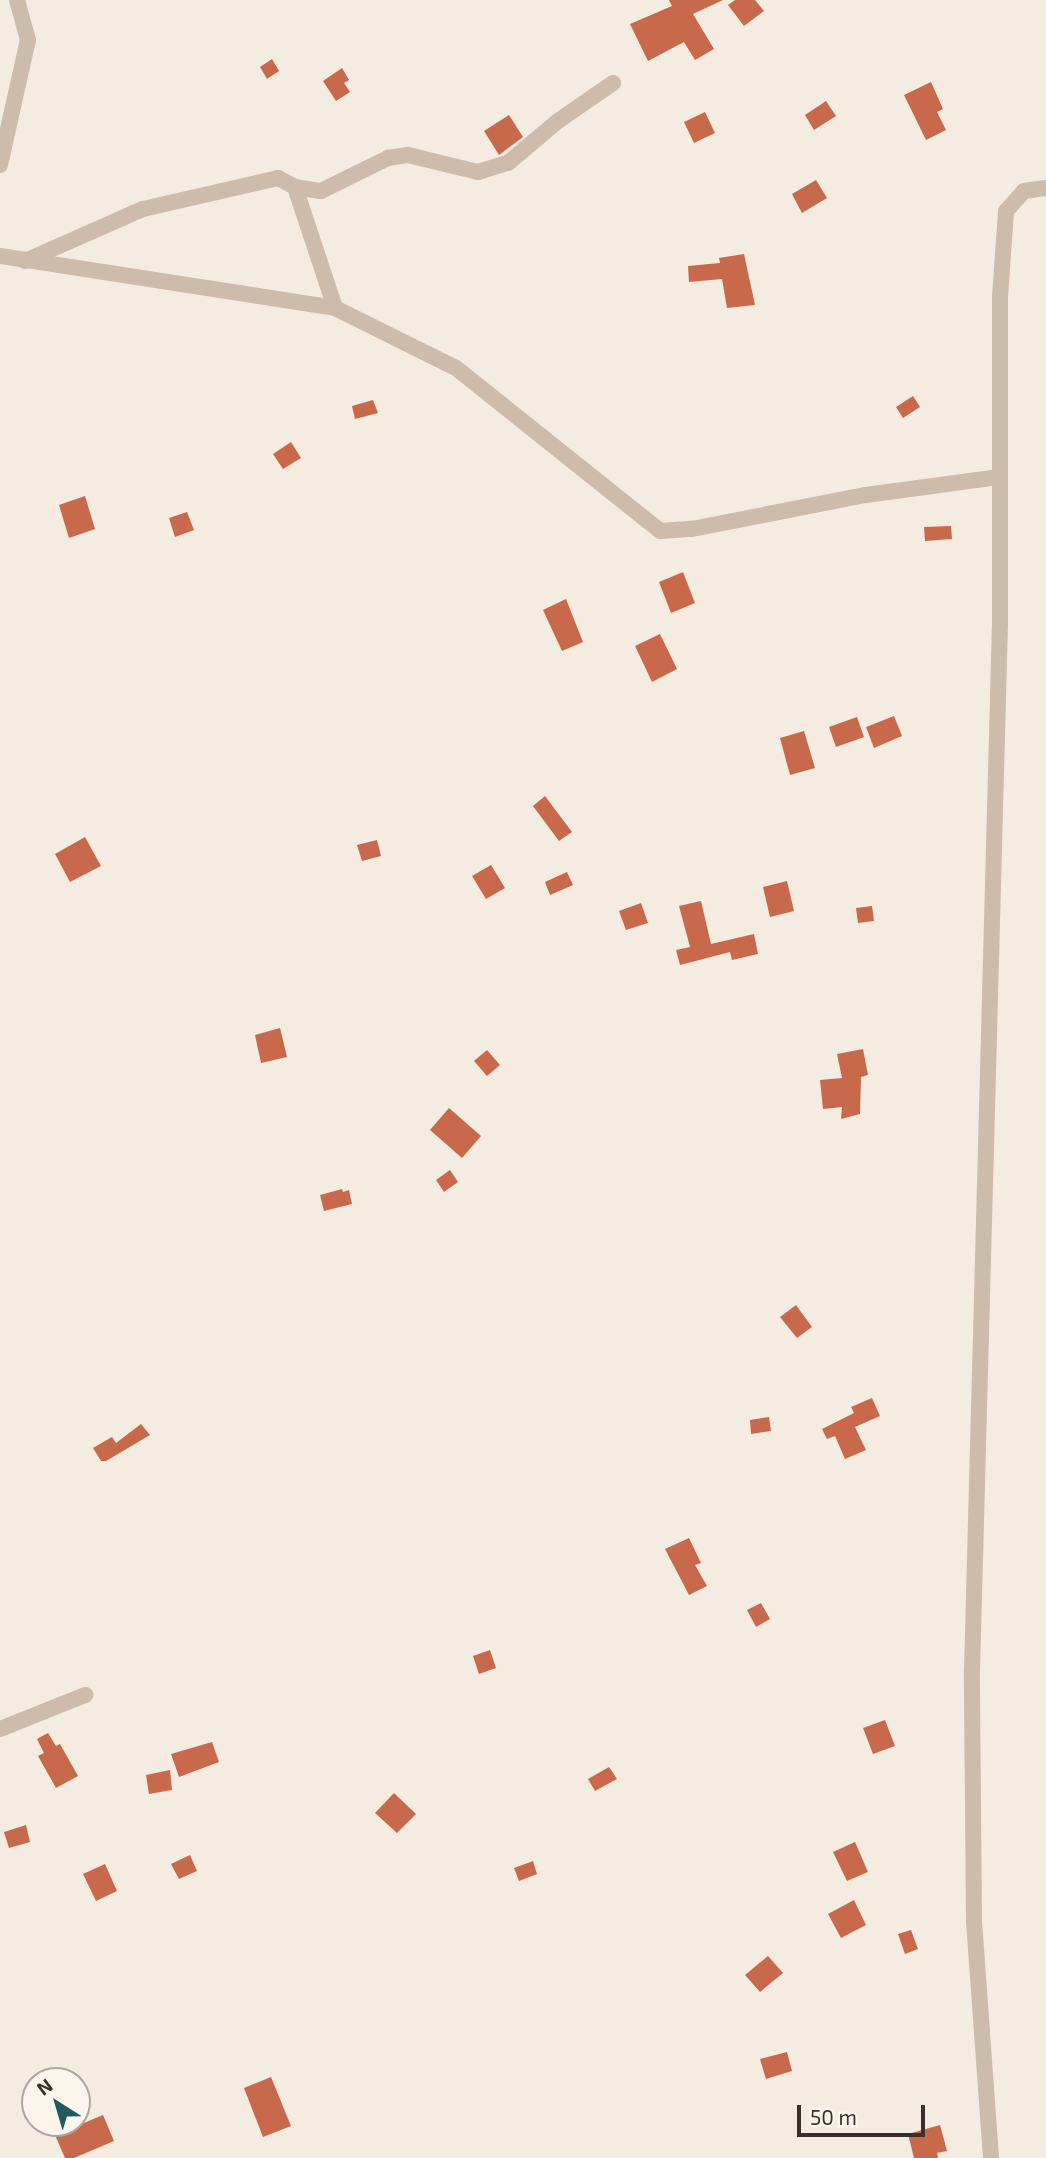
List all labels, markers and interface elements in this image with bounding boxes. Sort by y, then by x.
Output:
north arrow [21,2067,91,2137]
text: N [32,2073,57,2100]
scale bar [801,2092,929,2136]
text: 50 m [810,2104,857,2129]

